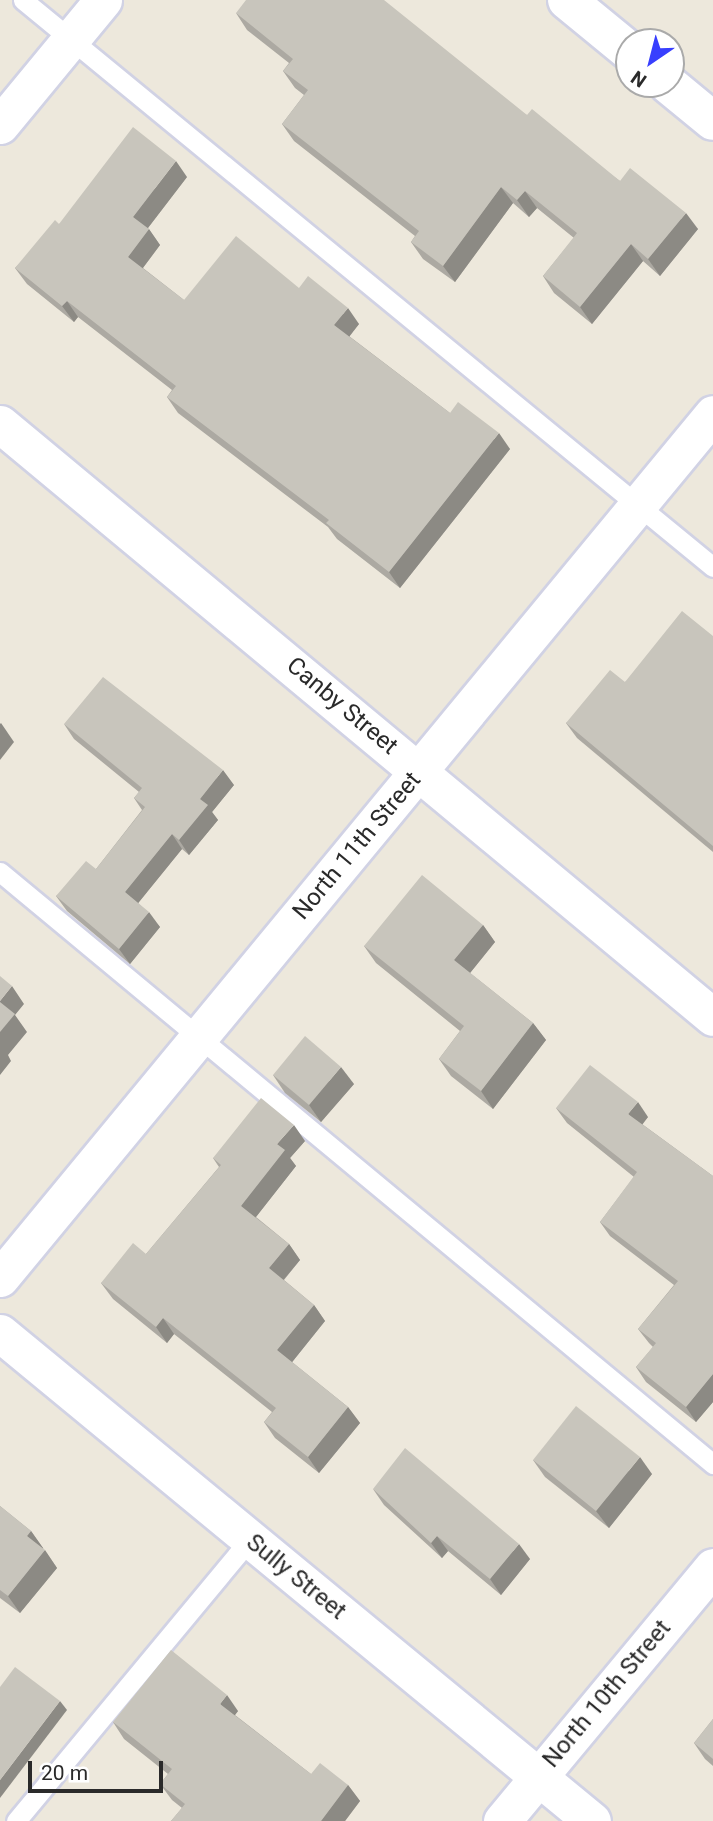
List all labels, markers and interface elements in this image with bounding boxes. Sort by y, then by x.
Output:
north arrow [615,28,685,98]
text: N [627,66,651,92]
street label: Canby Street [281,651,403,761]
street label: North 11th Street [287,766,427,926]
street label: Sully Street [240,1528,352,1626]
street label: North 10th Street [537,1614,677,1774]
scale bar [32,1748,166,1792]
text: 20 m [41,1761,88,1785]

